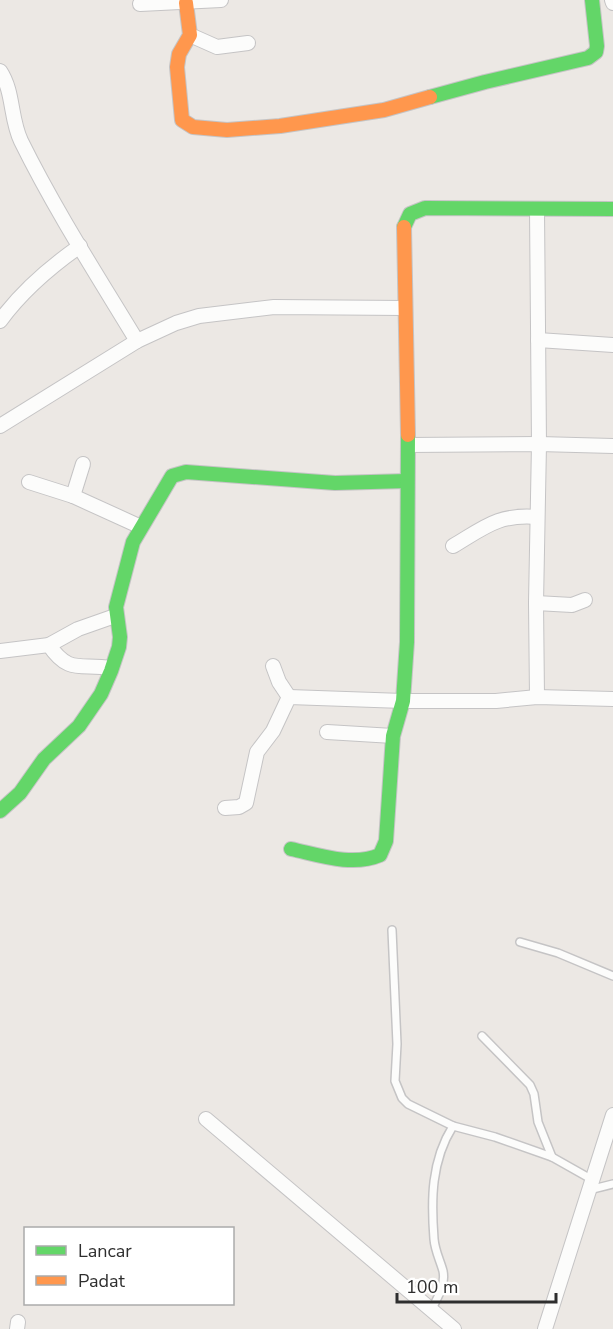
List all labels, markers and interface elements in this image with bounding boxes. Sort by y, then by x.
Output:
legend [24,1227,234,1305]
text: Lancar [78,1239,132,1263]
scale bar [397,1266,556,1304]
text: Padat [78,1269,126,1293]
text: 100 m [406,1275,458,1299]

